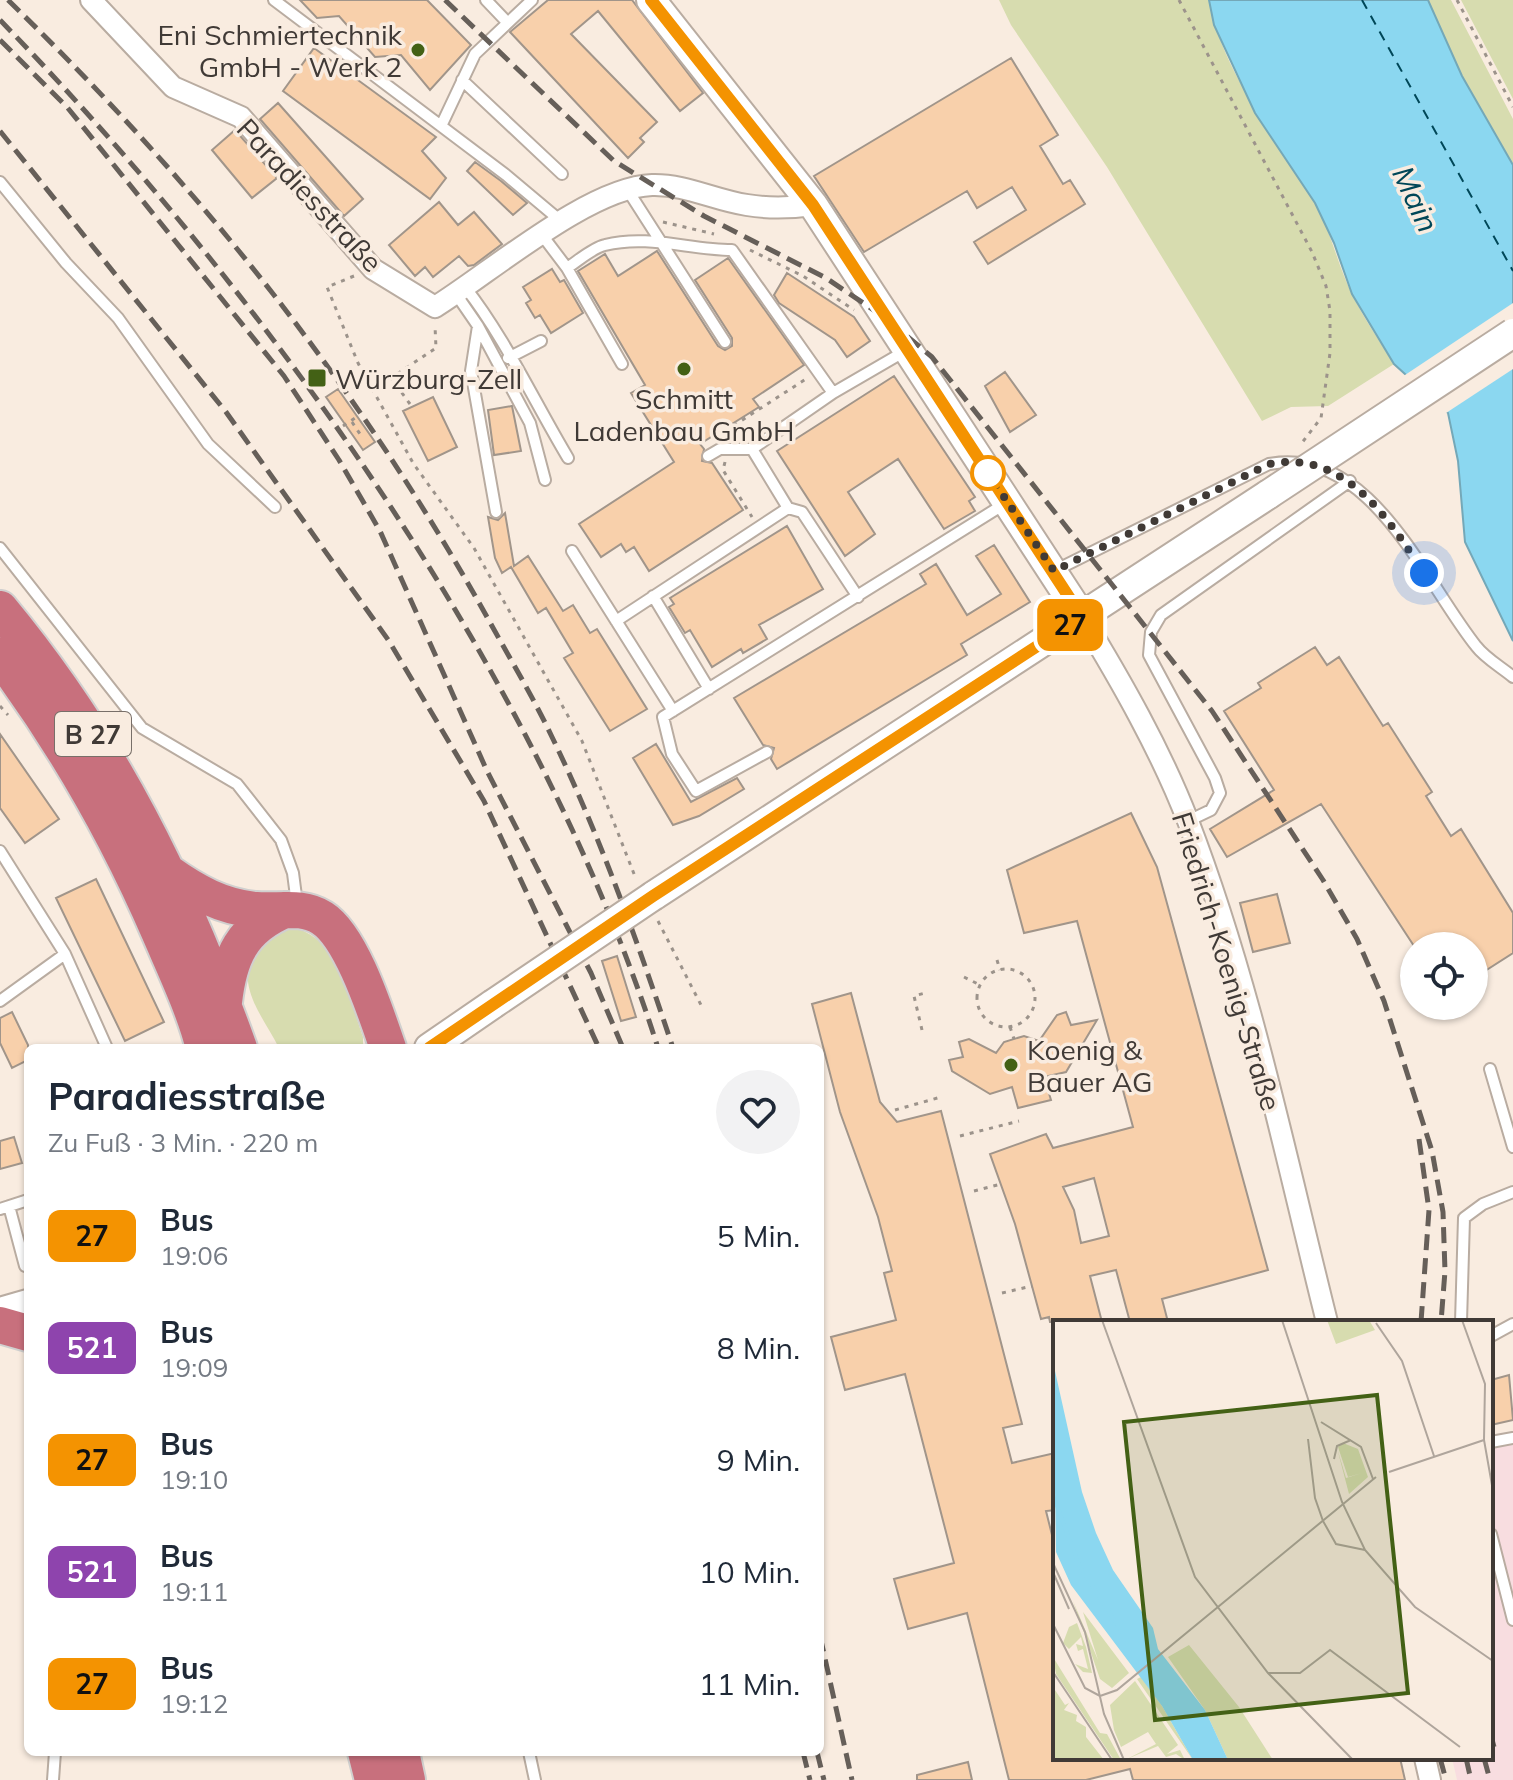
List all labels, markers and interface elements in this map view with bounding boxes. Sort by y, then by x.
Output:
place label: Eni Schmiertechnik GmbH - Werk 2 [157,17,403,84]
marker: Eni Schmiertechnik GmbH - Werk 2 [409,41,427,59]
street label: Paradiesstraße [230,111,390,279]
water label: Main [1384,160,1448,238]
marker: Schmitt Ladenbau GmbH [675,360,693,378]
place label: Würzburg-Zell [335,361,522,396]
marker: Würzburg-Zell [306,367,328,389]
place label: Schmitt Ladenbau GmbH [574,381,794,448]
unlabelled marker [971,456,1005,490]
your location [1404,553,1444,593]
line badge: 27 [1034,599,1106,651]
text: 27 [1053,607,1087,642]
road number: B 27 [55,712,131,756]
street label: Friedrich-Koenig-Straße [1165,807,1289,1115]
map controls [1400,932,1488,1020]
button: locate [1400,932,1488,1020]
place label: Koenig & Bauer AG [1027,1032,1152,1099]
marker: Koenig & Bauer AG [1002,1056,1020,1074]
button: heart [716,1070,800,1154]
text: Paradiesstraße [48,1072,326,1120]
text: Zu Fuß · 3 Min. · 220 m [48,1126,318,1159]
text: Bus [160,1201,214,1239]
text: 5 Min. [717,1217,800,1255]
text: 27 [75,1218,109,1253]
text: 19:06 [160,1239,228,1272]
text: Bus [160,1313,214,1351]
inset map [1053,1320,1493,1760]
text: 8 Min. [717,1329,800,1367]
text: 521 [67,1330,117,1365]
text: 19:09 [160,1351,228,1384]
text: Bus [160,1425,214,1463]
text: 9 Min. [717,1441,800,1479]
text: 27 [75,1442,109,1477]
text: 19:10 [160,1463,228,1496]
text: Bus [160,1537,214,1575]
text: 10 Min. [699,1553,800,1591]
text: 521 [67,1554,117,1589]
text: 19:11 [160,1575,228,1608]
text: Bus [160,1649,214,1687]
text: 11 Min. [699,1665,800,1703]
text: 27 [75,1666,109,1701]
text: 19:12 [160,1687,228,1720]

